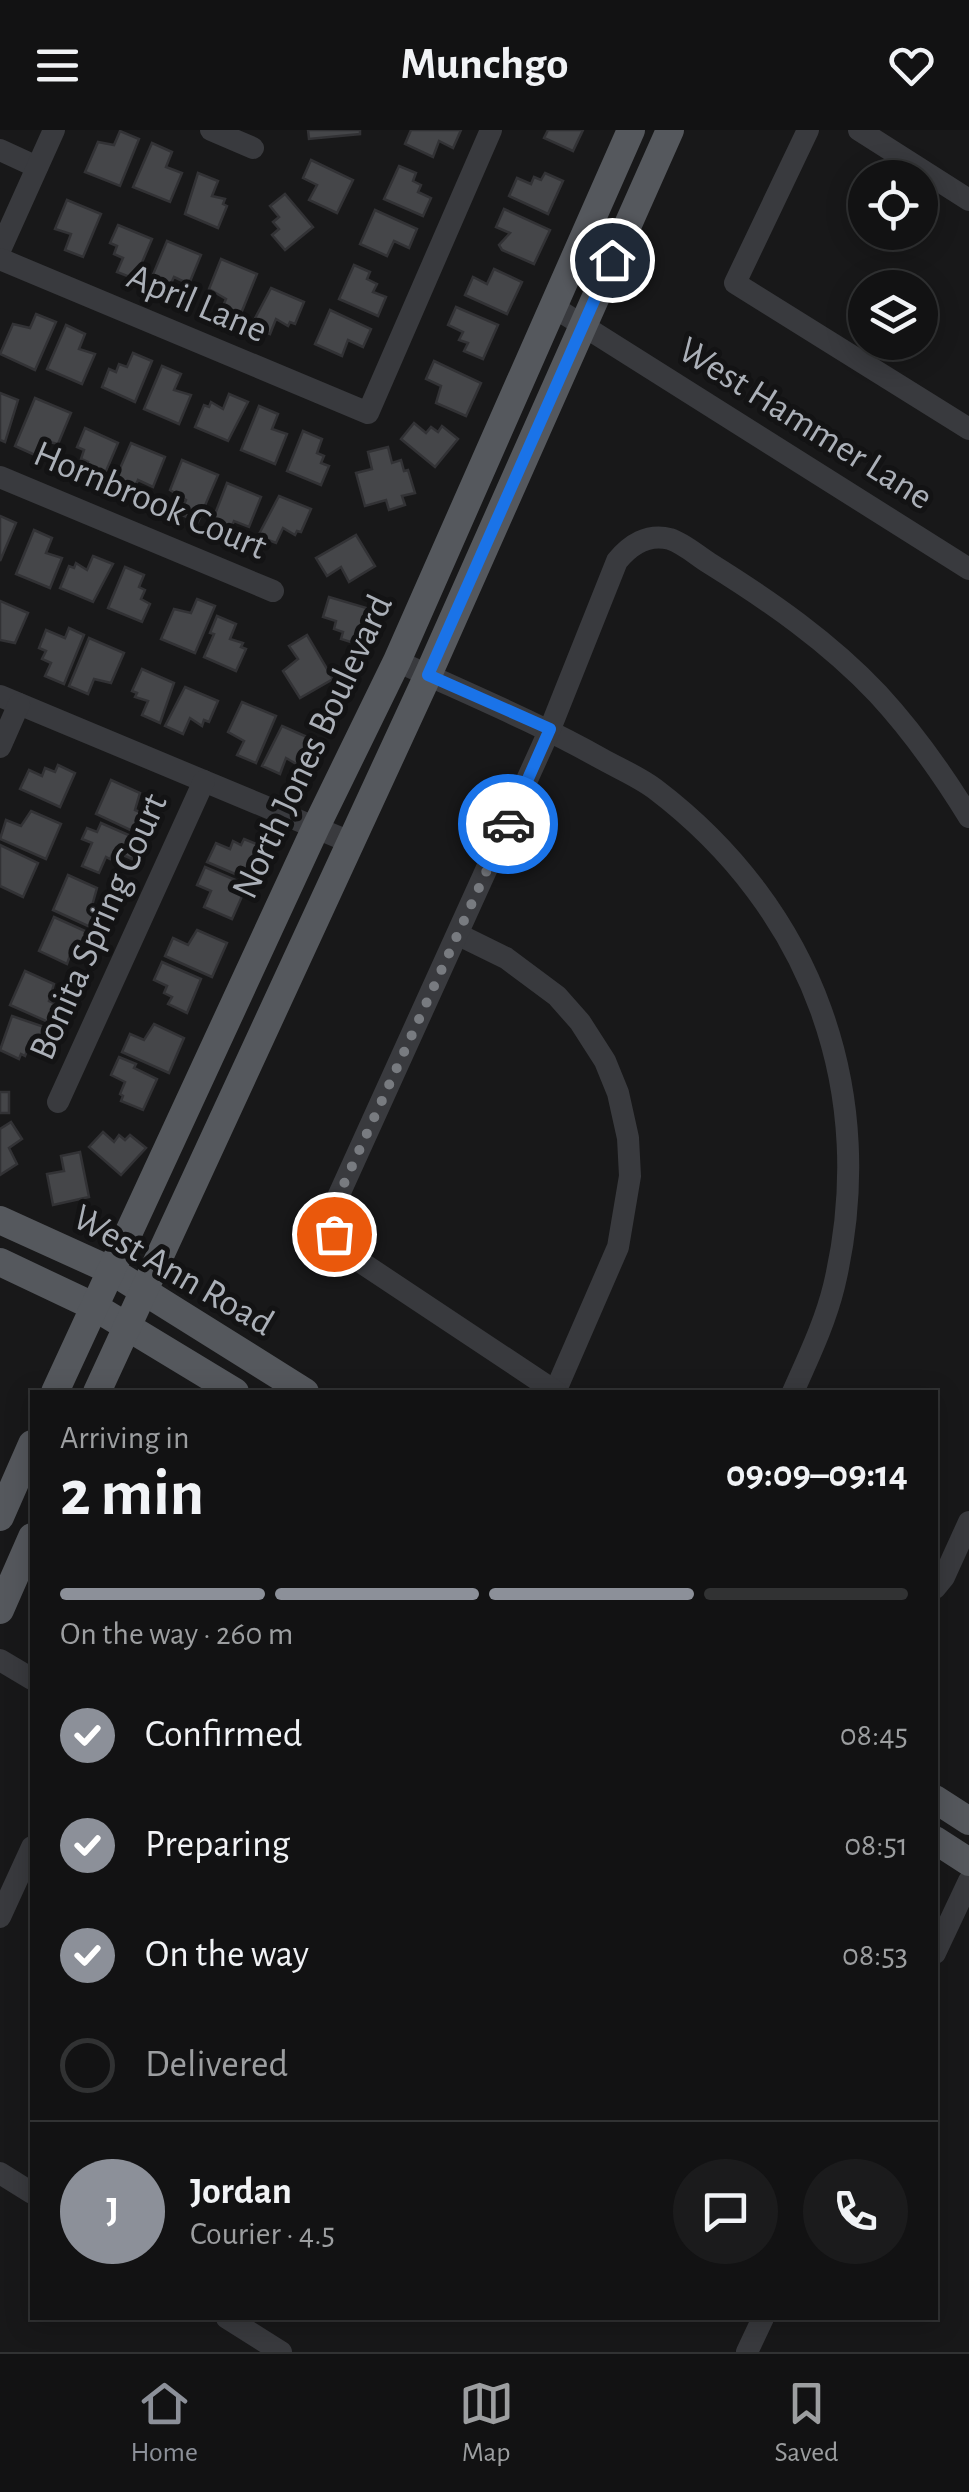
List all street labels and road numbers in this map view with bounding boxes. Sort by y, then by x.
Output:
street label: April Lane [122,258,272,350]
street label: West Hammer Lane [671,331,939,517]
street label: Hornbrook Court [28,435,272,567]
street label: North Jones Boulevard [226,589,400,905]
street label: Bonita Spring Court [23,788,175,1066]
street label: West Ann Road [66,1198,280,1344]

